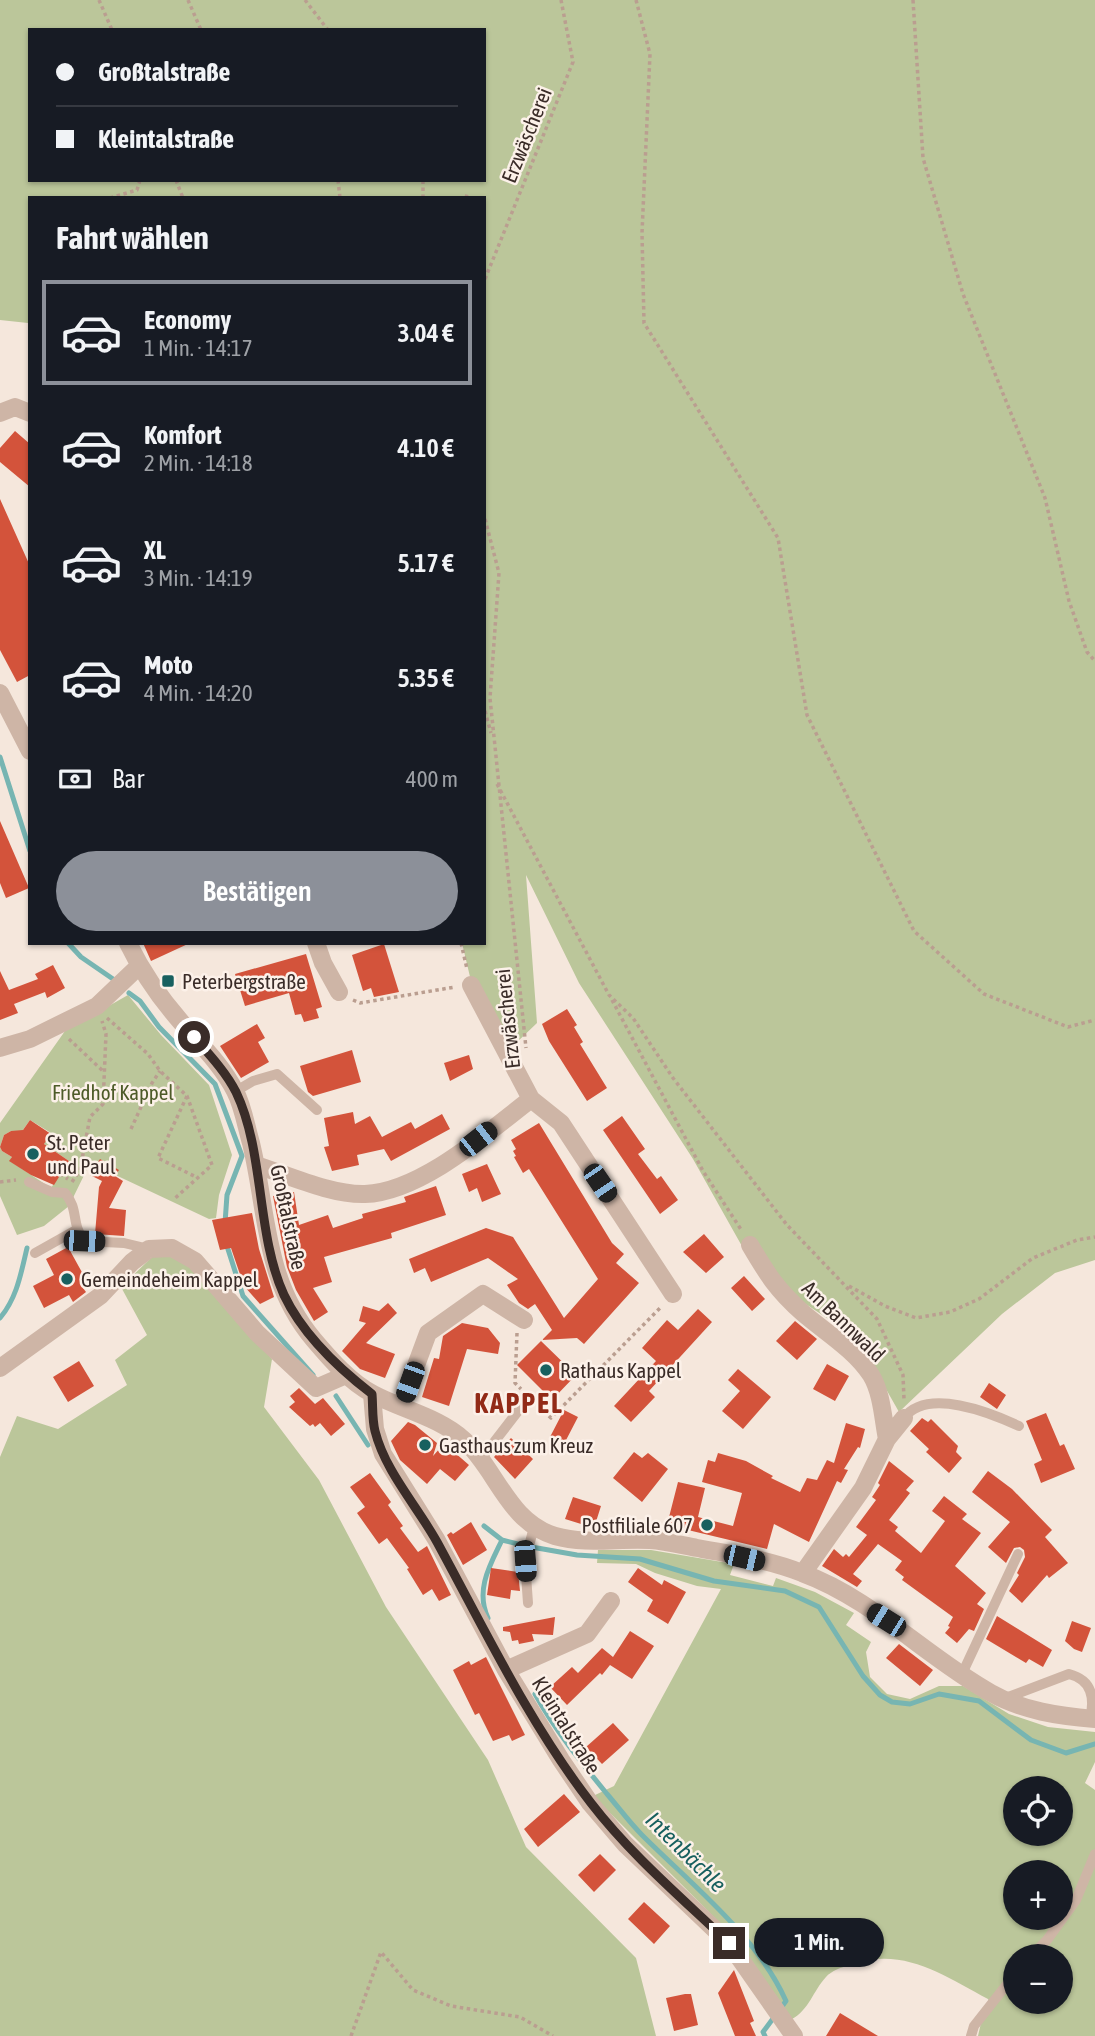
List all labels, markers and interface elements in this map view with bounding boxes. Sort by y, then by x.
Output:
text: Großtalstraße [98,57,230,87]
street label: Erzwäscherei [496,84,556,186]
text: Kleintalstraße [98,124,234,154]
text: Fahrt wählen [56,219,209,256]
icon: car [60,301,123,364]
text: Economy [144,305,231,335]
text: 3.04 € [397,318,454,348]
text: 1 Min. · 14:17 [144,335,252,361]
icon: car [60,416,123,479]
text: Komfort [144,420,221,450]
text: 4.10 € [397,433,454,463]
text: 2 Min. · 14:18 [144,450,252,476]
icon: car [60,531,123,594]
text: XL [144,535,166,565]
text: 5.17 € [397,548,454,578]
text: 3 Min. · 14:19 [144,565,252,591]
icon: car [60,646,123,709]
text: Moto [144,650,193,680]
text: 5.35 € [397,663,454,693]
text: 4 Min. · 14:20 [144,680,252,706]
icon: cash [56,760,94,798]
text: Bar [112,764,144,794]
text: 400 m [406,766,458,792]
button: Bestätigen [56,851,458,931]
street label: Erzwäscherei [490,968,524,1070]
place label: Peterbergstraße [182,969,306,993]
marker: Peterbergstraße [160,973,176,989]
route start [178,1021,210,1053]
park label: Friedhof Kappel [52,1080,174,1104]
car [455,1118,502,1160]
place label: St. Peter und Paul [47,1130,116,1178]
marker: St. Peter und Paul [25,1146,41,1162]
car [580,1160,621,1206]
street label: Großtalstraße [266,1162,312,1272]
car [63,1230,106,1252]
place label: Gemeindeheim Kappel [81,1267,258,1291]
marker: Gemeindeheim Kappel [59,1271,75,1287]
street label: Am Bannwald [798,1276,890,1366]
place label: Rathaus Kappel [560,1358,682,1382]
car [393,1359,428,1405]
marker: Rathaus Kappel [538,1362,554,1378]
district label: KAPPEL [474,1387,564,1419]
place label: Gasthaus zum Kreuz [439,1433,594,1457]
marker: Gasthaus zum Kreuz [417,1437,433,1453]
place label: Postfiliale 607 [581,1513,693,1537]
marker: Postfiliale 607 [699,1517,715,1533]
car [514,1539,537,1583]
car [722,1543,767,1573]
car [863,1600,910,1640]
street label: Kleintalstraße [528,1672,606,1778]
map controls [1003,1776,1073,2014]
button: locate [1003,1776,1073,1846]
water label: Intenbächle [641,1807,731,1897]
button: + [1003,1860,1073,1930]
callout: 1 Min. [754,1918,883,1968]
route end [713,1927,745,1959]
text: 1 Min. [794,1929,844,1955]
button: − [1003,1944,1073,2014]

